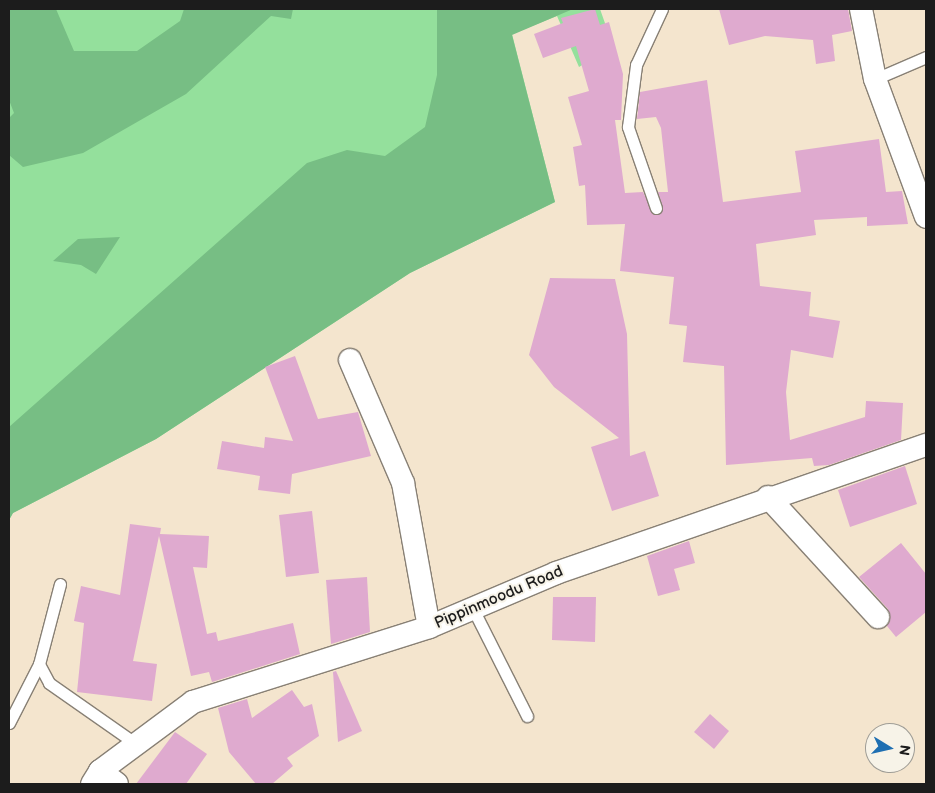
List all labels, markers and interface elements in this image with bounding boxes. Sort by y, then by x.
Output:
street label: Pippinmoodu Road [432,562,566,634]
north arrow [865,723,915,773]
text: N [895,744,914,757]

